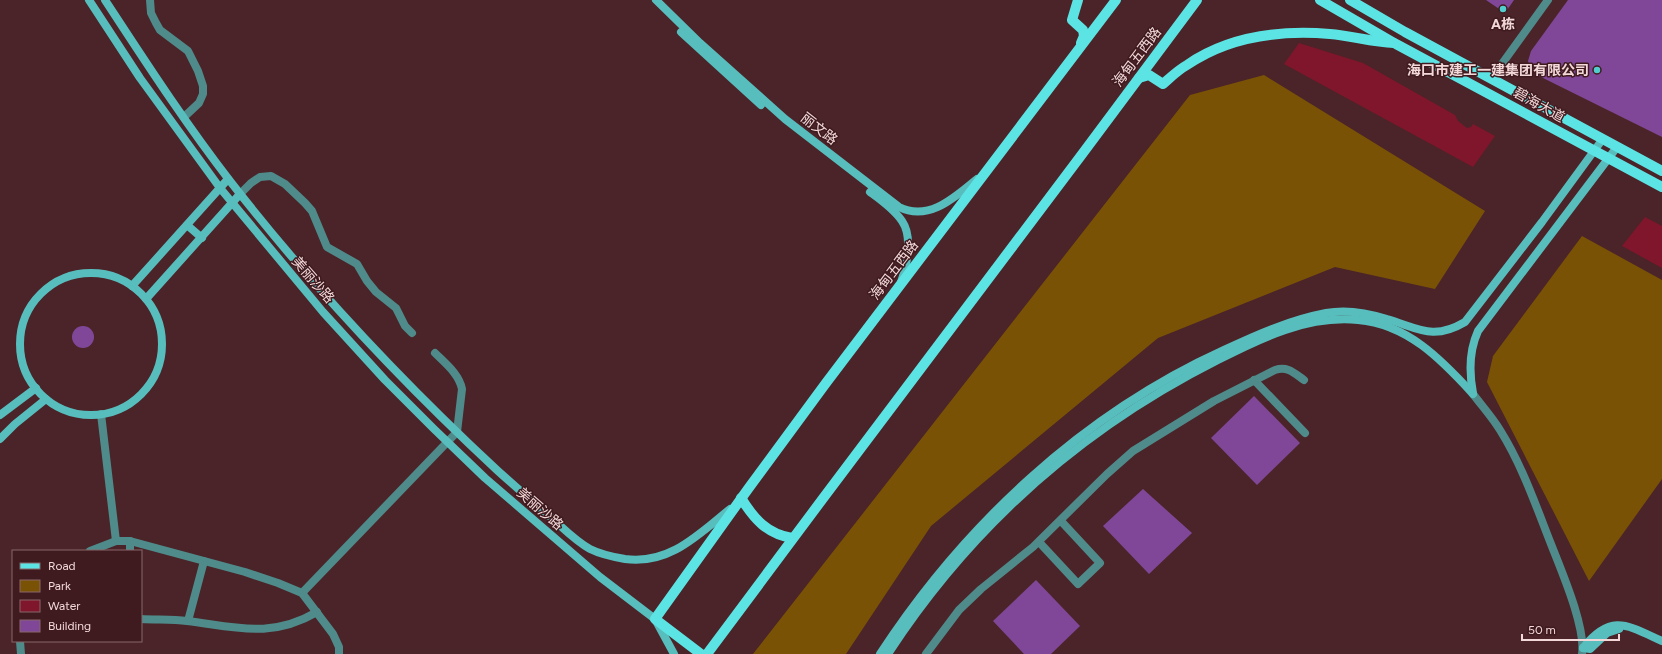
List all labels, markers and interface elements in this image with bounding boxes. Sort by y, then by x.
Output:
marker: A栋 [1498,4,1508,14]
place label: A栋 [1491,16,1515,33]
street label: 海甸五西路 [1109,24,1165,90]
place label: 海口市建工一建集团有限公司 [1407,62,1589,79]
marker: 海口市建工一建集团有限公司 [1592,65,1602,75]
street label: 碧海大道 [1510,84,1568,126]
street label: 丽文路 [797,109,841,149]
street label: 海甸五西路 [866,237,922,303]
street label: 美丽沙路 [288,253,338,307]
street label: 美丽沙路 [513,484,567,534]
legend [12,550,142,642]
text: Road [48,559,76,573]
text: Park [48,579,71,593]
text: Water [48,599,80,613]
scale bar [1522,616,1619,642]
text: Building [48,619,91,633]
text: 50 m [1528,623,1556,637]

